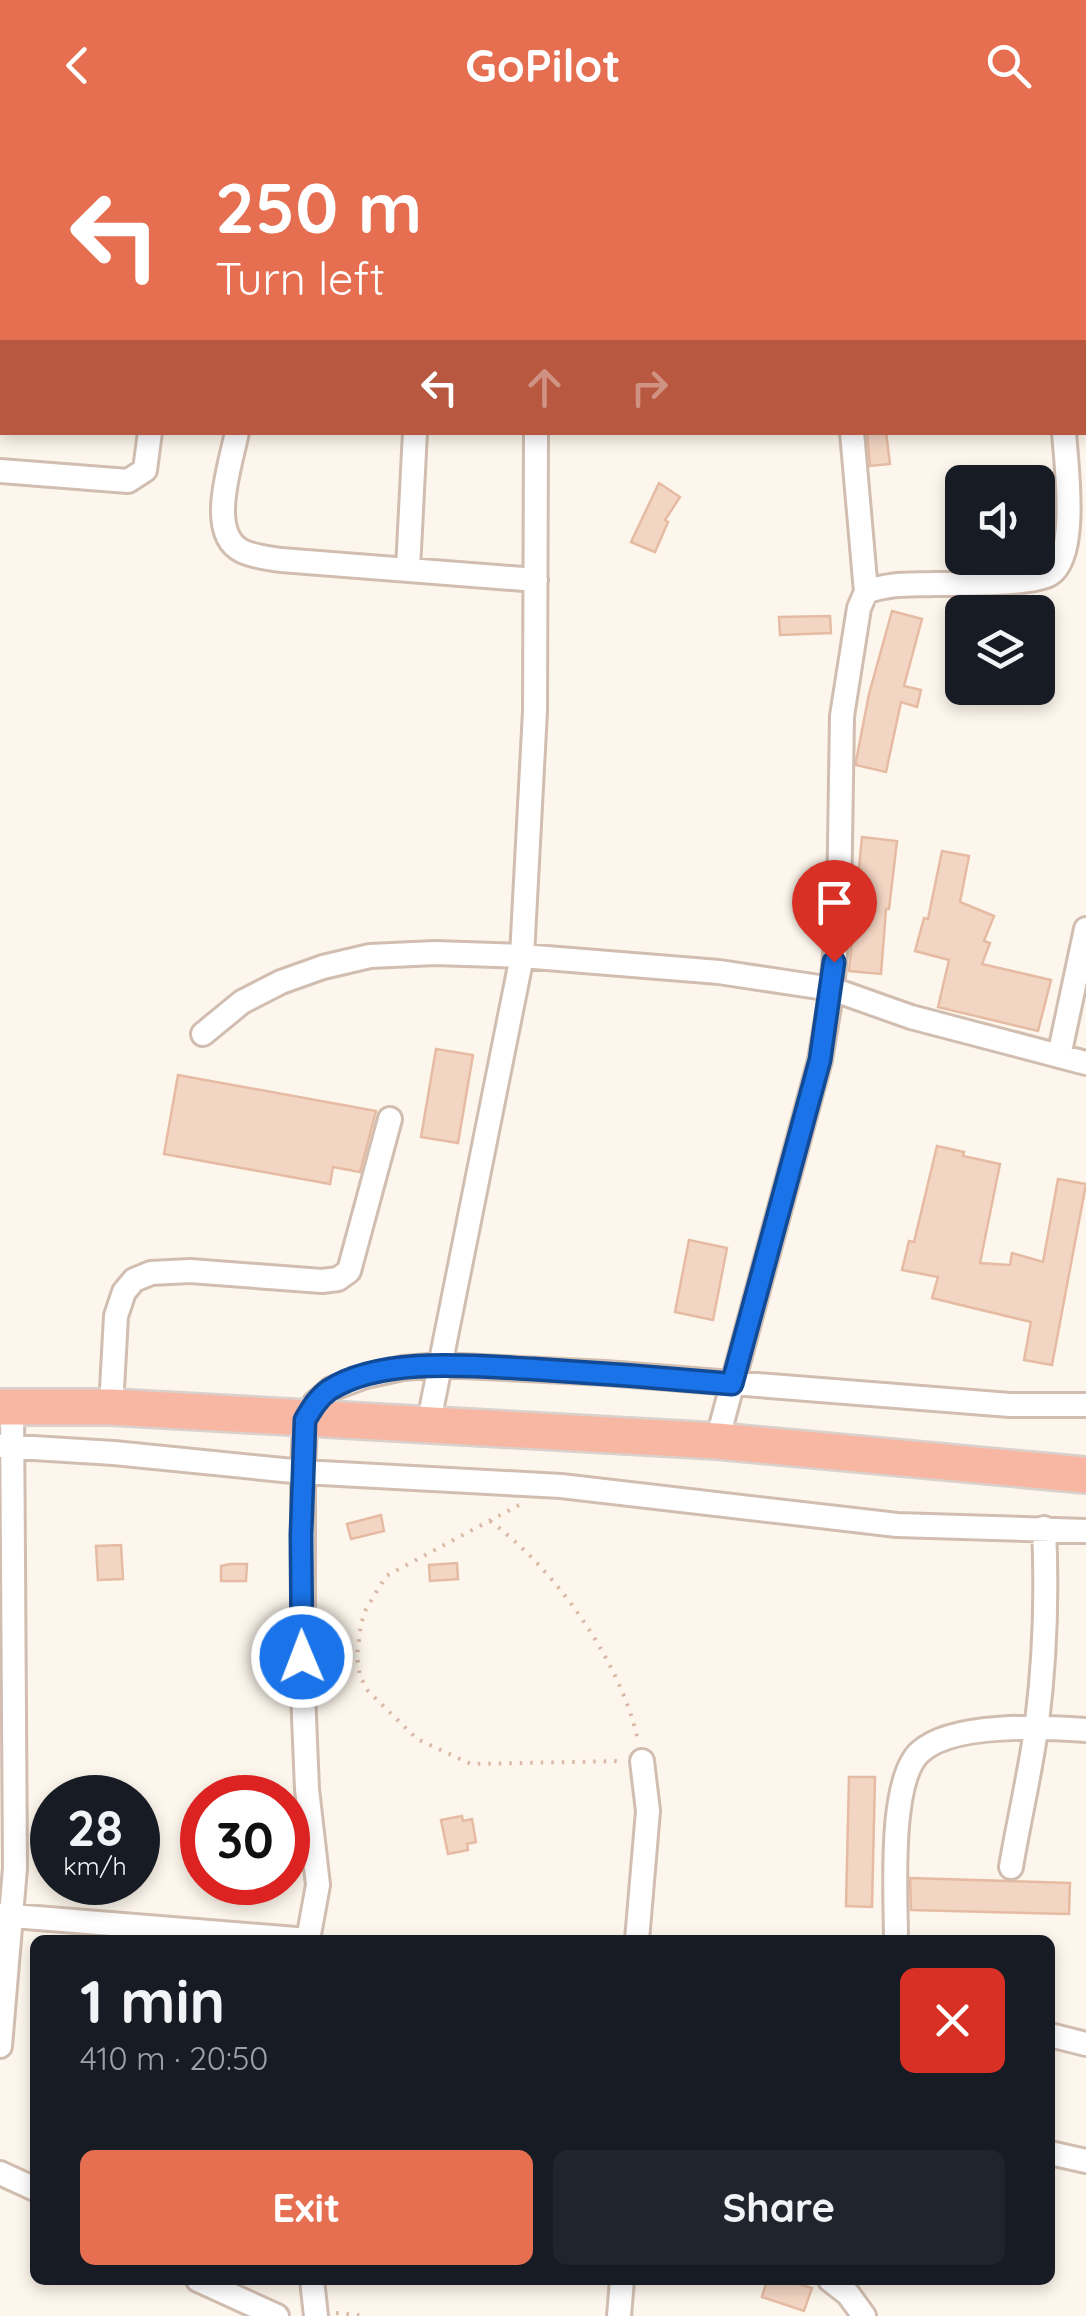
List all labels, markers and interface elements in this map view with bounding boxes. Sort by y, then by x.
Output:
text: GoPilot [465,37,621,93]
icon: back [50,38,105,93]
icon: search [981,38,1036,93]
text: 250 m [215,163,422,251]
icon: left [50,170,180,300]
text: Turn left [215,250,385,306]
icon: left [412,360,467,415]
icon: ahead [517,360,572,415]
icon: right [622,360,677,415]
map controls [945,465,1055,705]
button: sound [945,465,1055,575]
button: layers [945,595,1055,705]
pin [792,860,877,963]
icon: arrive [807,875,862,930]
position arrow [250,1605,354,1709]
speed limit sign: 30 [180,1775,310,1905]
text: 28 [67,1796,123,1859]
text: km/h [63,1850,127,1881]
text: 1 min [80,1963,225,2038]
button: close [900,1968,1005,2073]
text: 410 m · 20:50 [80,2038,268,2078]
button: Exit [80,2150,533,2265]
button: Share [553,2150,1005,2265]

